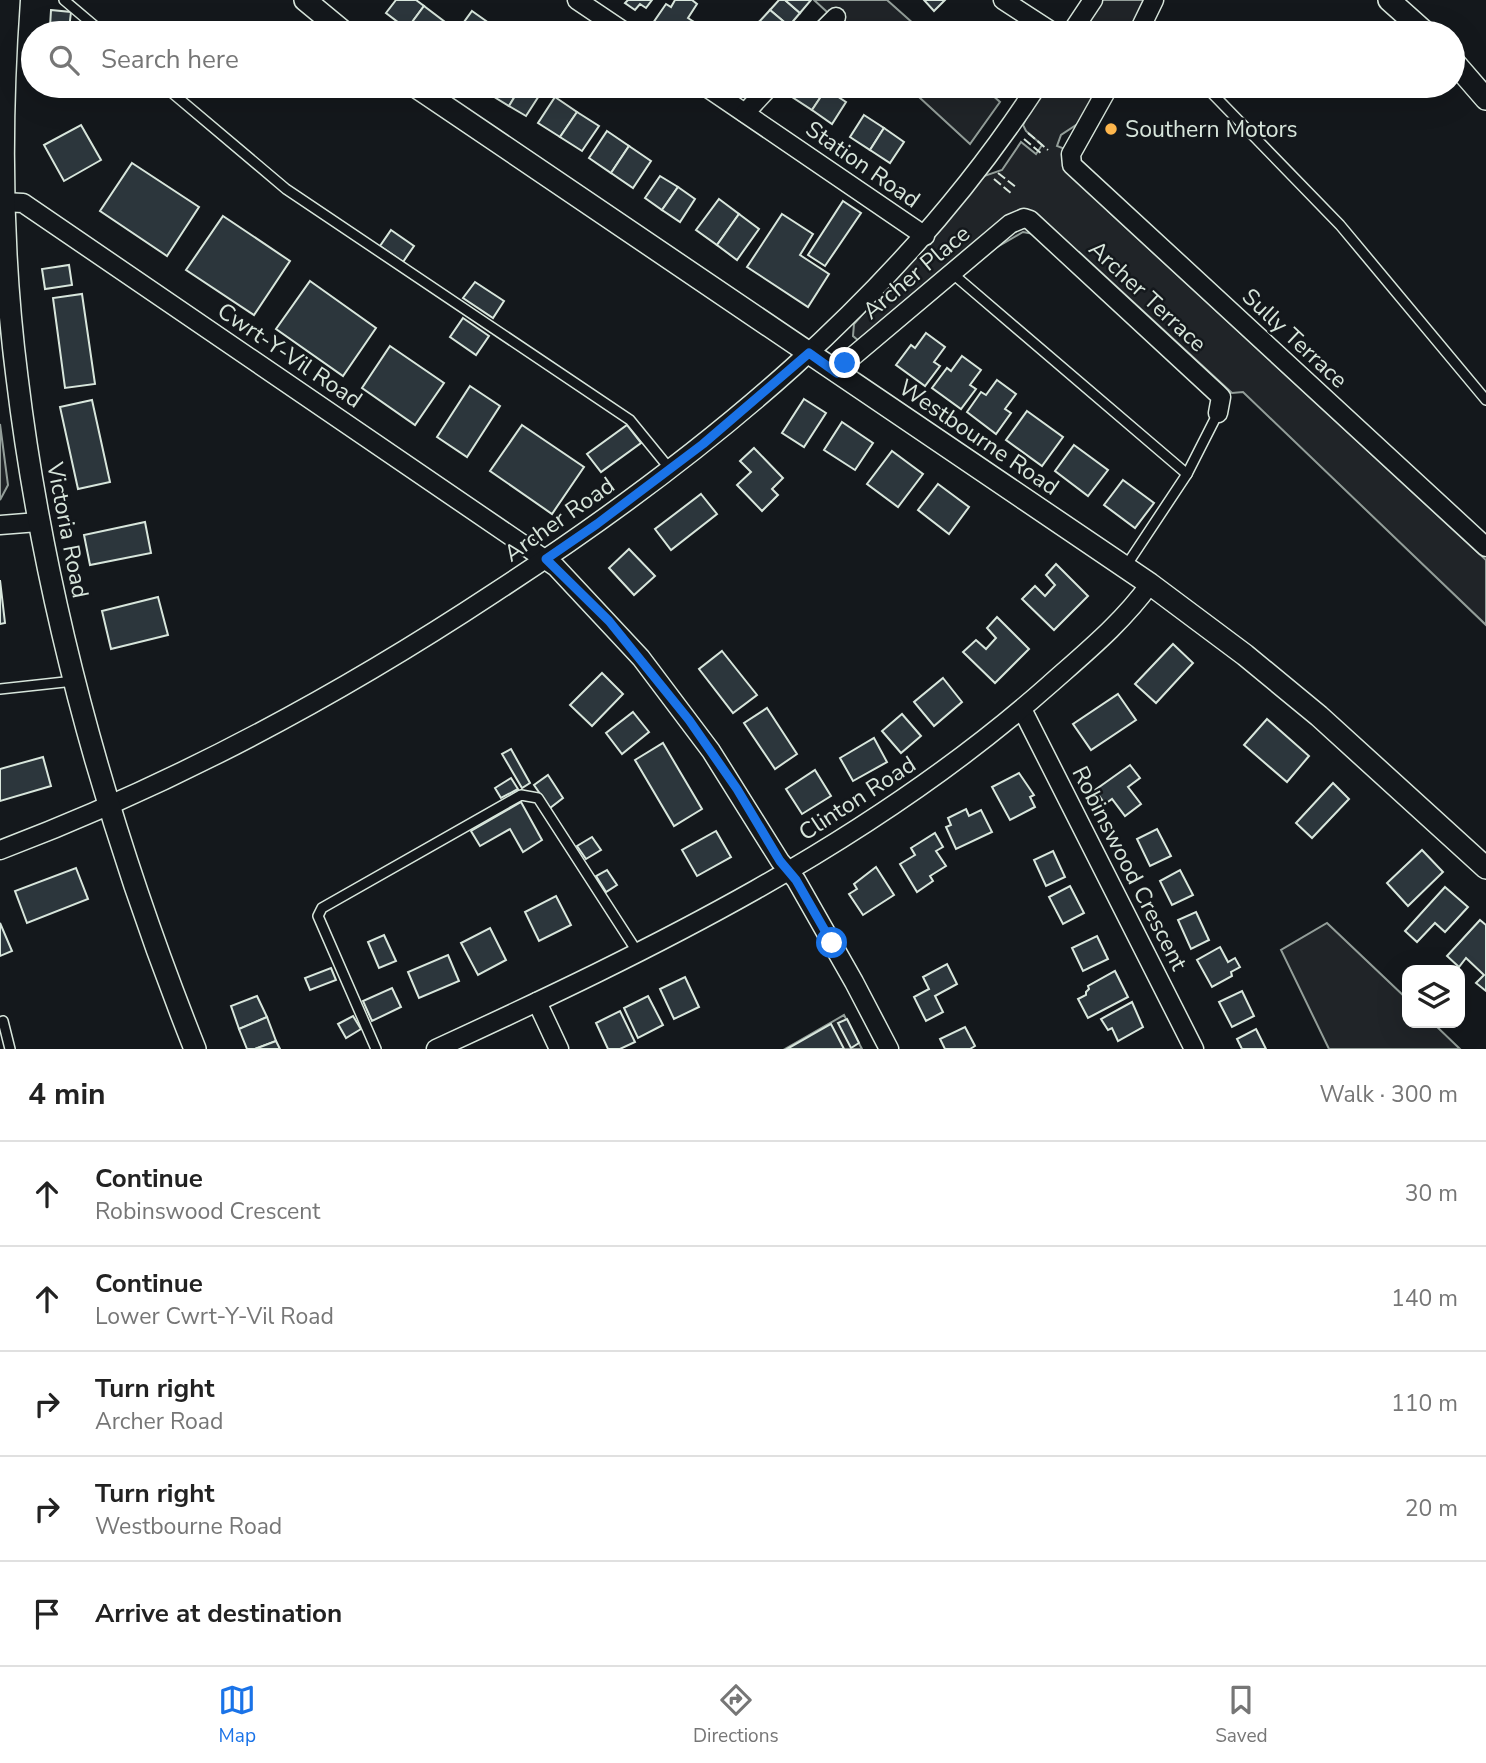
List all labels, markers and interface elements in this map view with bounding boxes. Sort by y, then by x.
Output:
search box [21,21,1465,98]
icon: search [45,41,83,79]
text: Search here [101,42,239,77]
street label: Station Road [799,114,926,215]
place label: Southern Motors [1125,114,1298,145]
marker: Southern Motors [1103,121,1119,137]
street label: Archer Place [856,218,977,326]
street label: Archer Terrace [1082,234,1213,359]
street label: Sully Terrace [1235,281,1354,395]
street label: Cwrt-Y-Vil Road [211,296,368,415]
route end [829,347,860,378]
street label: Westbourne Road [892,372,1065,503]
street label: Victoria Road [39,459,96,601]
street label: Archer Road [498,470,621,569]
street label: Clinton Road [793,749,922,848]
street label: Robinswood Crescent [1065,761,1195,976]
route start [816,927,847,958]
map controls [1402,965,1465,1028]
button: layers [1402,965,1465,1028]
text: 4 min [28,1074,106,1115]
text: Walk · 300 m [1319,1079,1458,1110]
text: Continue [95,1161,203,1196]
icon: ahead [28,1175,66,1213]
text: 30 m [1405,1178,1458,1209]
text: Robinswood Crescent [95,1196,320,1227]
text: Continue [95,1266,203,1301]
icon: ahead [28,1280,66,1318]
text: 140 m [1391,1283,1458,1314]
text: Lower Cwrt-Y-Vil Road [95,1301,334,1332]
text: Turn right [95,1371,214,1406]
icon: right [28,1385,66,1423]
text: 110 m [1391,1388,1458,1419]
text: Archer Road [95,1406,223,1437]
text: Turn right [95,1476,214,1511]
icon: right [28,1490,66,1528]
text: 20 m [1405,1493,1458,1524]
text: Westbourne Road [95,1511,282,1542]
icon: arrive [28,1595,66,1633]
text: Arrive at destination [95,1596,342,1631]
tab: Map [218,1681,256,1749]
tab: Directions [693,1681,779,1749]
tab: Saved [1215,1681,1268,1749]

